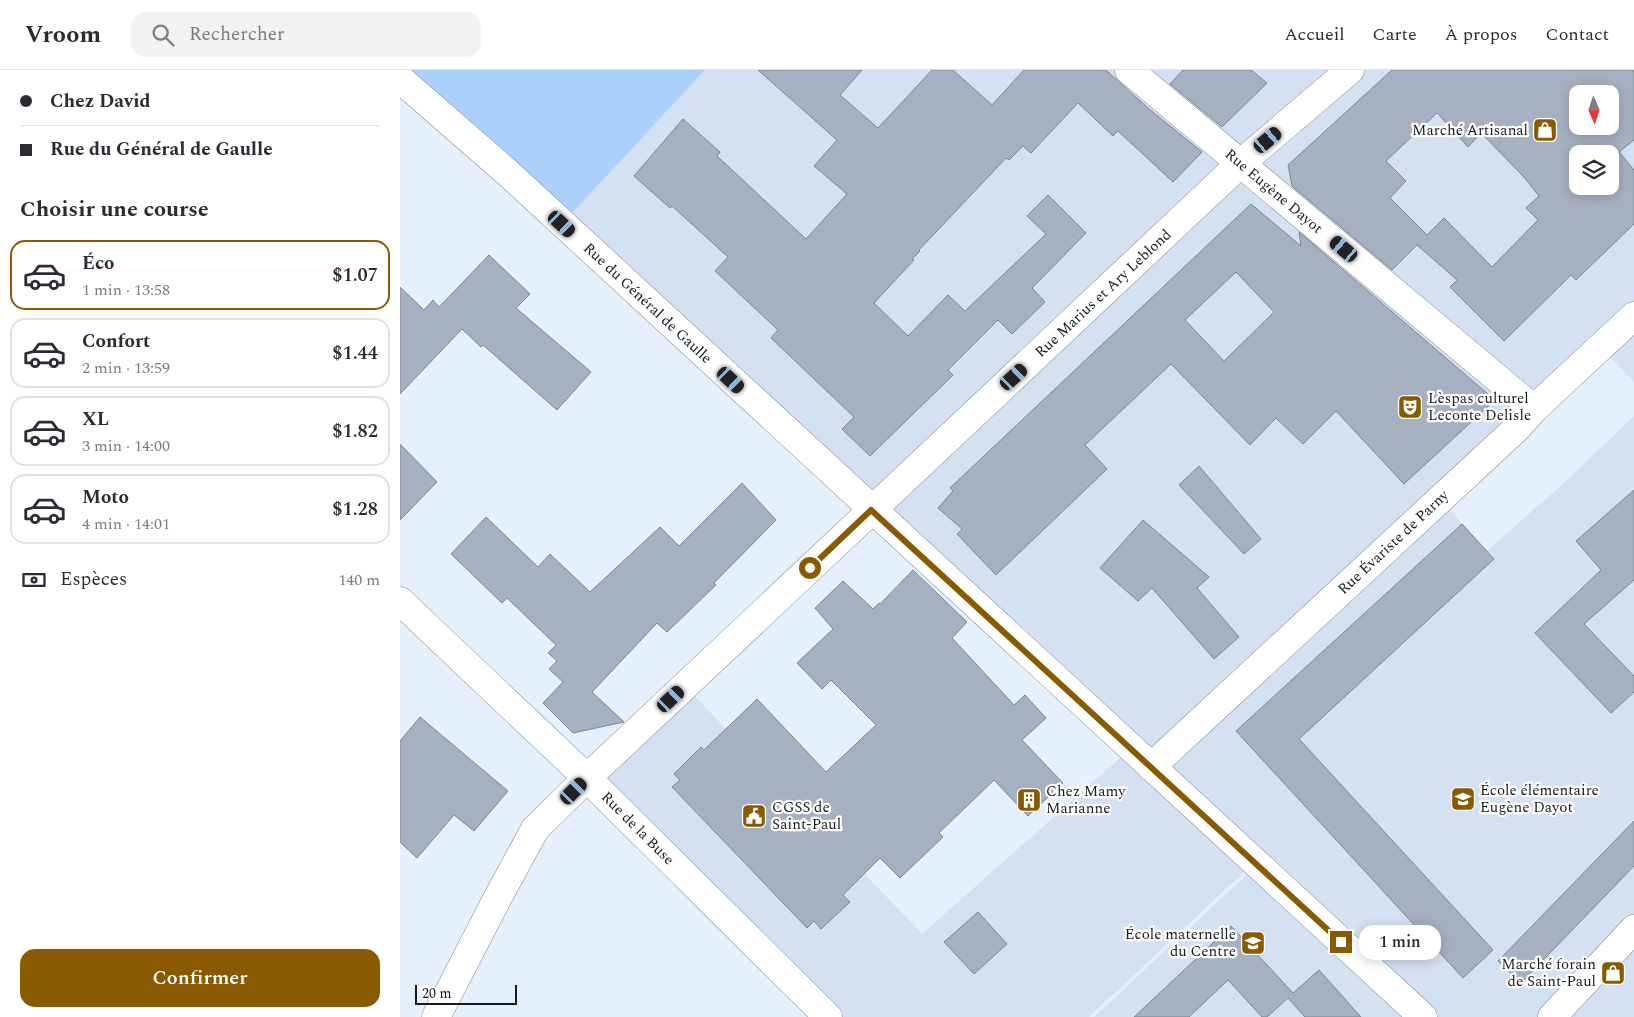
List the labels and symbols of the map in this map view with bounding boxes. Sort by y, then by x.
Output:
north arrow [1569,85,1619,135]
shop icon: Marché Artisanal [1532,117,1558,143]
place label: Marché Artisanal [1412,119,1528,142]
car [1251,125,1284,155]
street label: Rue Eugène Dayot [1220,143,1328,239]
car [545,208,578,240]
street label: Rue Marius et Ary Leblond [1030,224,1177,363]
car [1327,234,1360,264]
street label: Rue du Général de Gaulle [578,237,717,369]
car [997,361,1030,393]
car [714,364,747,396]
place label: Lèspas culturel Leconte Delisle [1428,387,1531,427]
theatre icon: Lèspas culturel Leconte Delisle [1397,394,1423,420]
street label: Rue Évariste de Parny [1333,484,1455,600]
route start [799,557,821,579]
car [654,683,687,715]
car [558,775,589,807]
place label: École élémentaire Eugène Dayot [1480,779,1599,819]
place label: Chez Mamy Marianne [1046,780,1126,820]
street label: Rue de la Buse [595,786,680,871]
school or university icon: École élémentaire Eugène Dayot [1450,786,1476,812]
building icon: Chez Mamy Marianne [1016,787,1042,813]
place label: CGSS de Saint-Paul [772,796,841,836]
public building icon: CGSS de Saint-Paul [741,803,767,829]
place label: École maternelle du Centre [1125,923,1236,963]
callout: 1 min [1358,924,1441,960]
school or university icon: École maternelle du Centre [1240,930,1266,956]
route end [1330,931,1352,953]
place label: Marché forain de Saint-Paul [1501,953,1596,993]
shop icon: Marché forain de Saint-Paul [1600,960,1626,986]
scale bar [415,982,518,1005]

